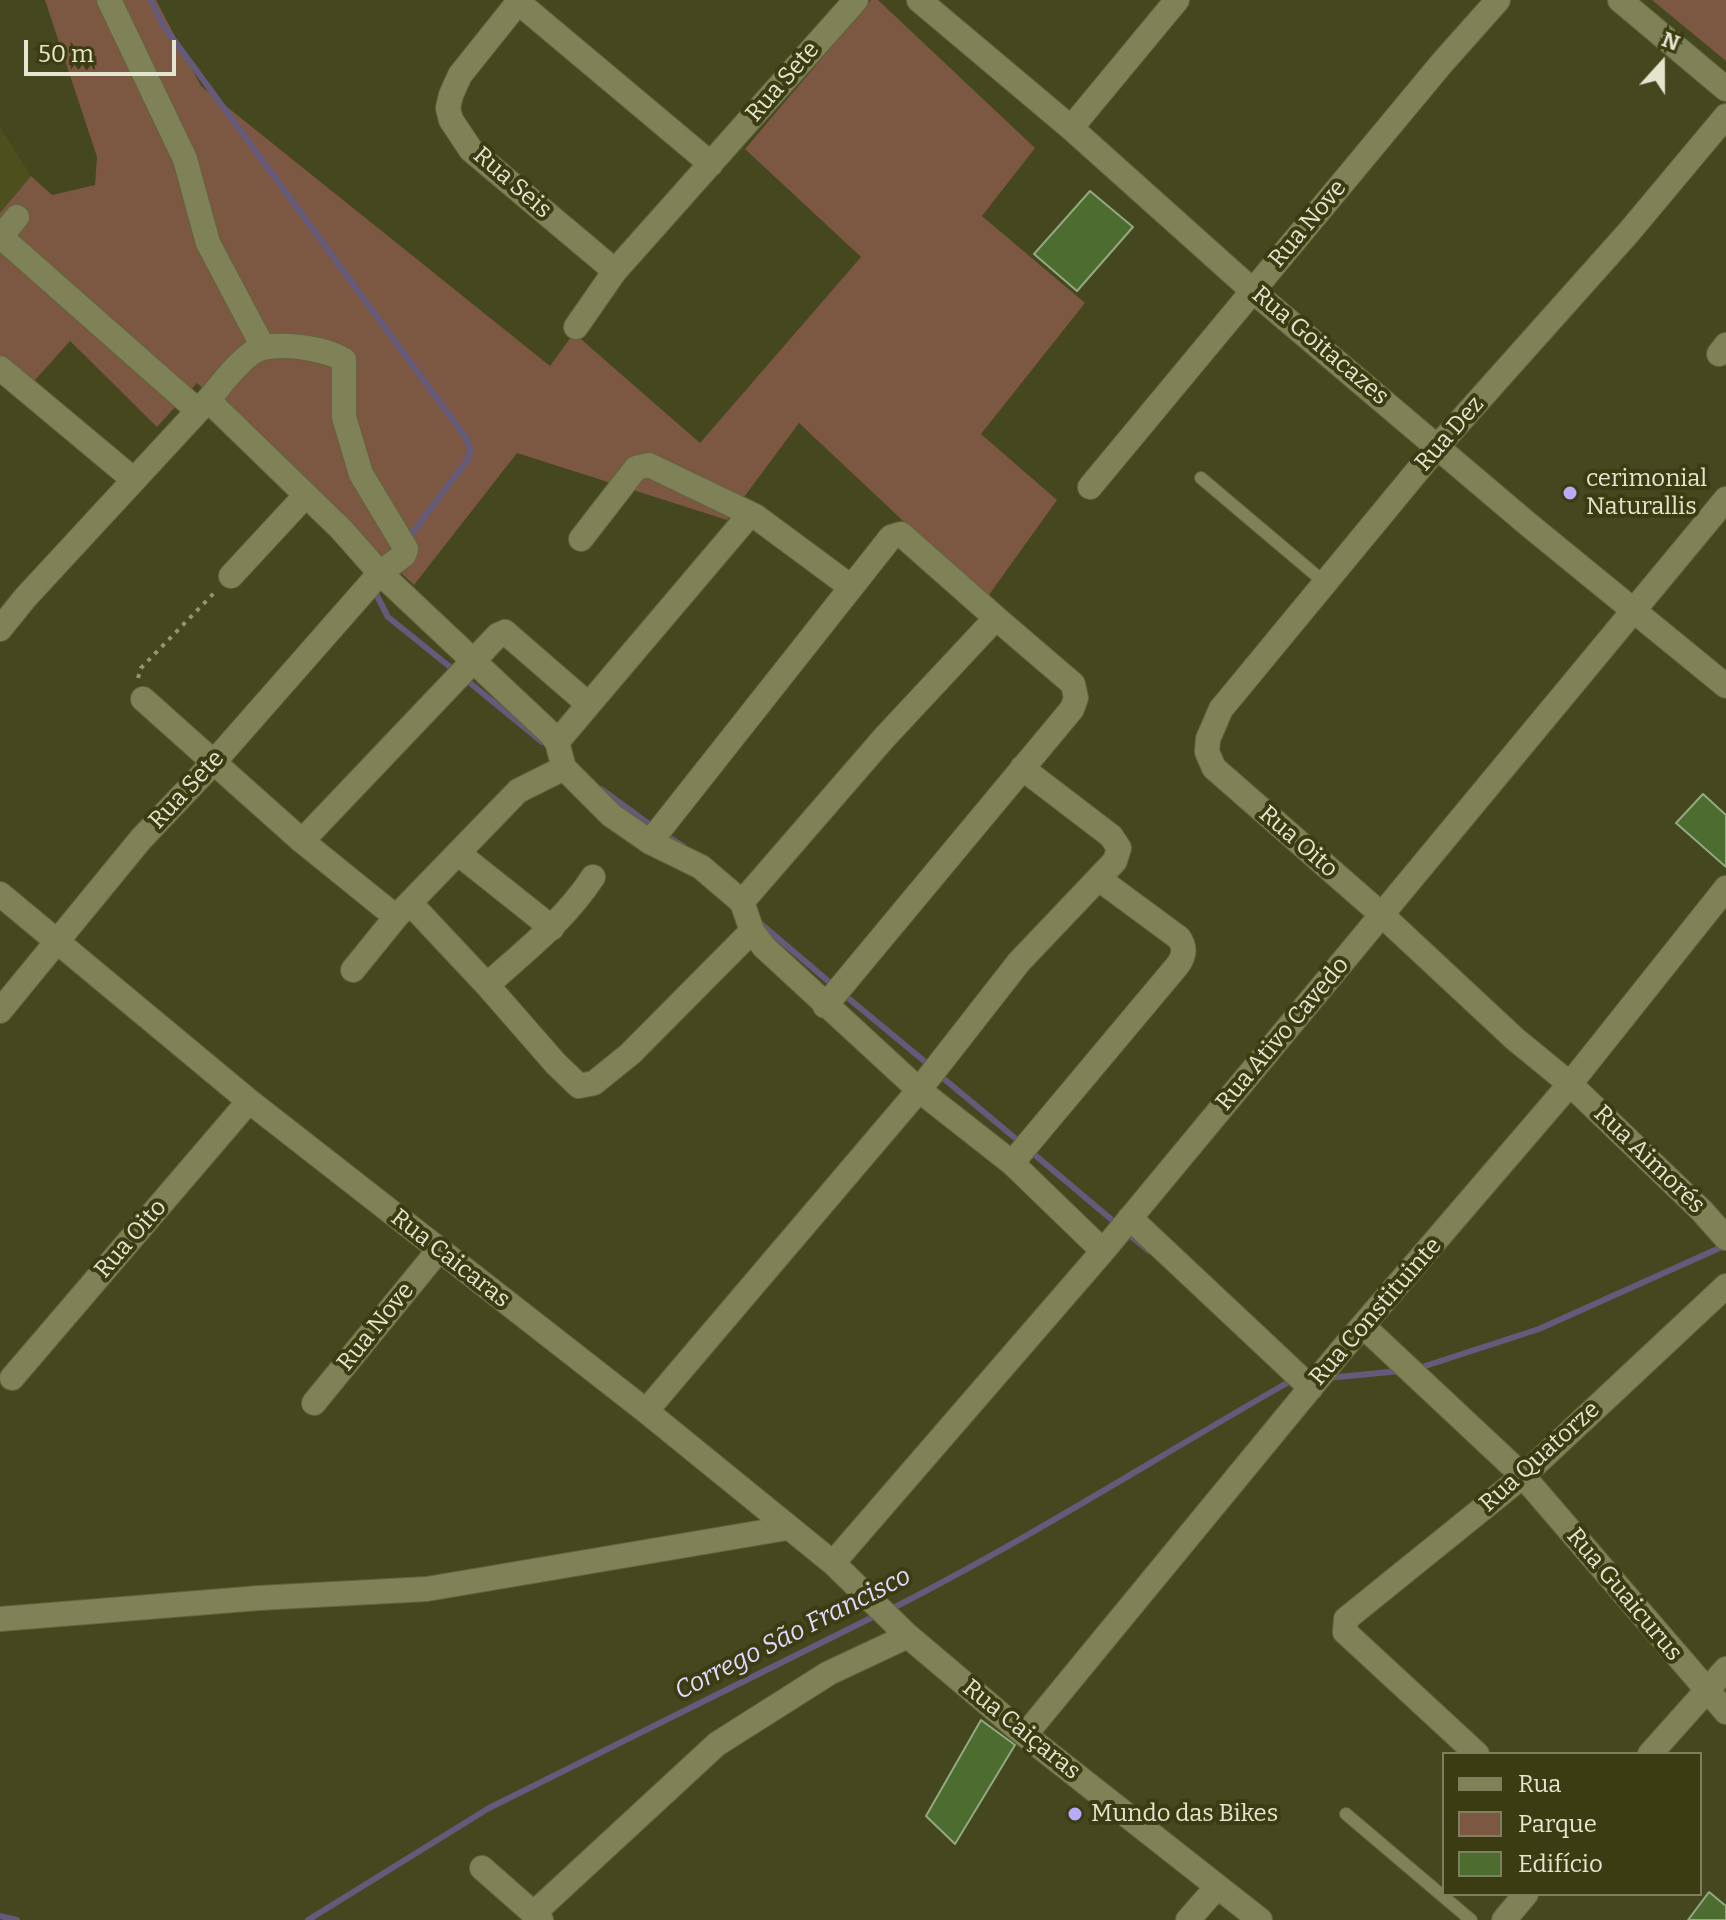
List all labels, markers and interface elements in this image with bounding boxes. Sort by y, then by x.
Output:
scale bar [28,24,180,74]
north arrow [1622,24,1702,104]
text: N [1658,25,1684,57]
street label: Rua Sete [740,36,826,128]
text: 50 m [38,40,94,68]
street label: Rua Seis [467,141,557,225]
street label: Rua Nove [1263,174,1353,274]
street label: Rua Goitacazes [1246,280,1394,412]
street label: Rua Dez [1410,391,1490,477]
place label: cerimonial Naturallis [1586,465,1707,521]
marker: cerimonial Naturallis [1561,484,1579,502]
street label: Rua Sete [143,745,231,835]
street label: Rua Oito [1253,800,1343,884]
street label: Rua Ativo Cavedo [1210,951,1356,1117]
street label: Rua Aimorés [1587,1100,1711,1220]
street label: Rua Oito [89,1194,173,1284]
street label: Rua Caicaras [385,1204,515,1314]
street label: Rua Constituinte [1304,1232,1448,1392]
street label: Rua Nove [332,1277,420,1377]
street label: Rua Quatorze [1474,1396,1606,1518]
street label: Rua Guaicurus [1560,1523,1688,1667]
water label: Corrego São Francisco [670,1561,916,1707]
street label: Rua Caiçaras [956,1674,1086,1786]
legend [1442,1752,1702,1896]
text: Rua [1518,1770,1561,1798]
place label: Mundo das Bikes [1091,1800,1278,1828]
marker: Mundo das Bikes [1066,1805,1084,1823]
text: Parque [1518,1810,1597,1838]
text: Edifício [1518,1850,1603,1878]

